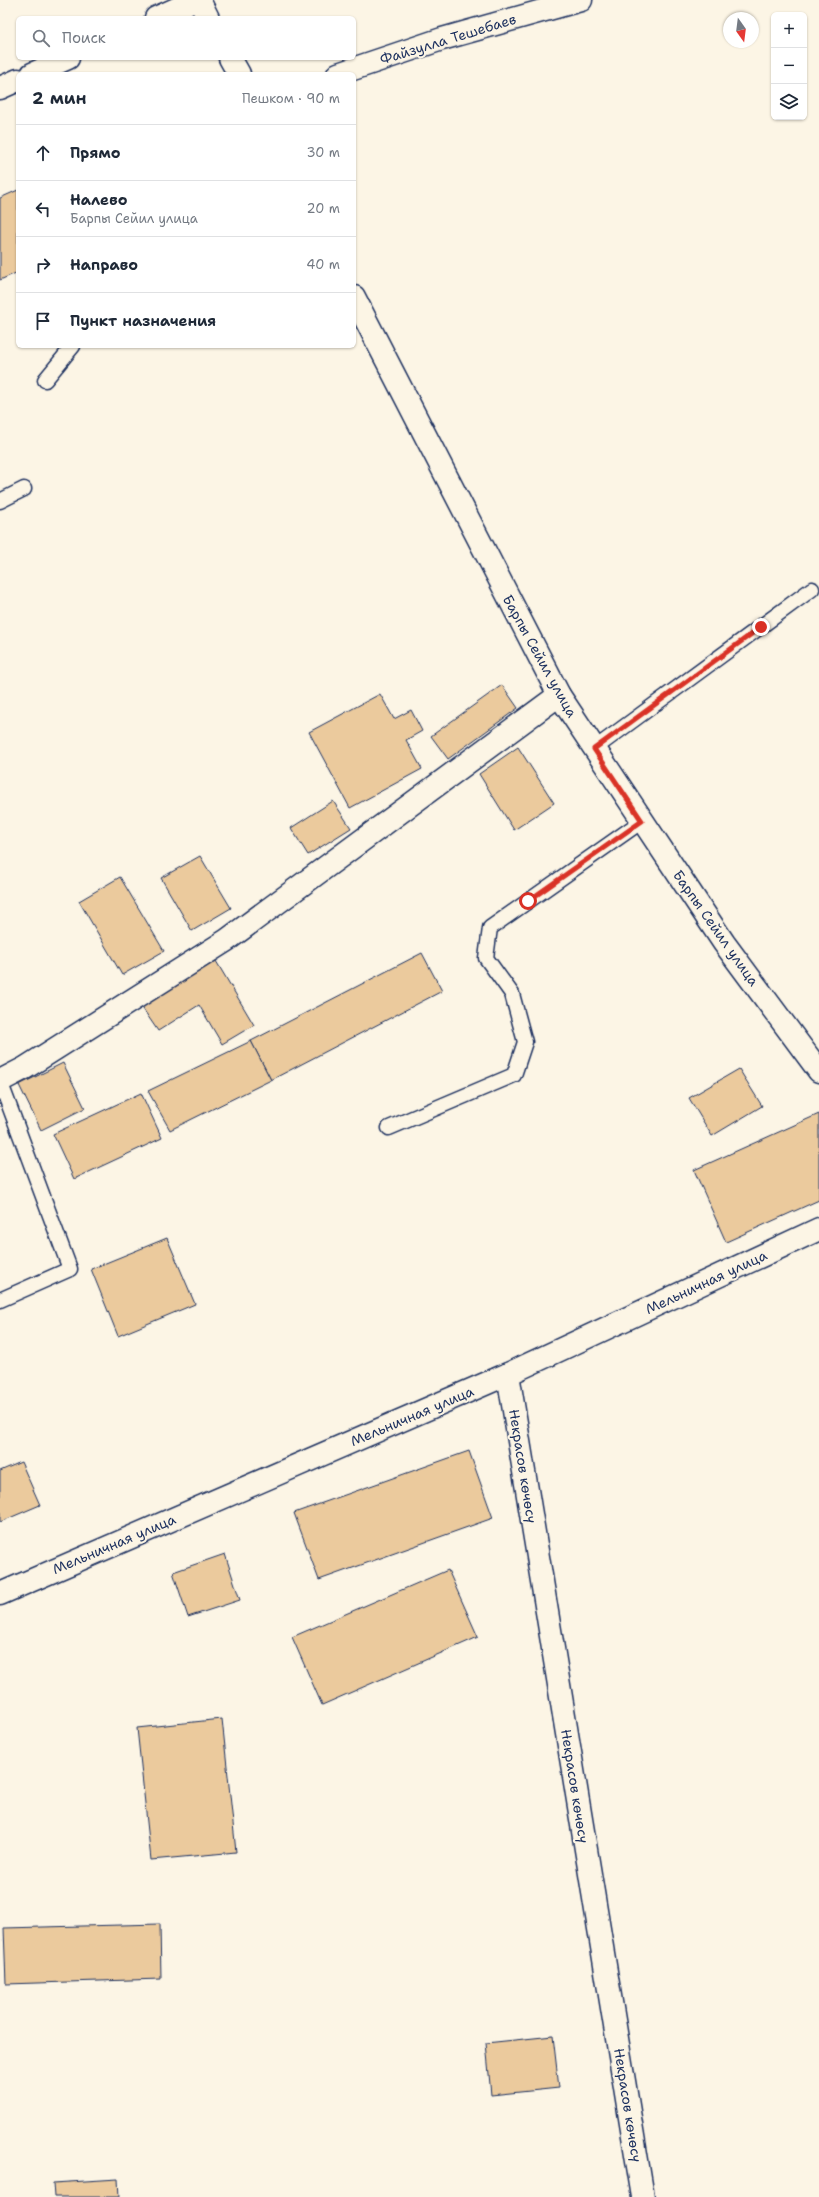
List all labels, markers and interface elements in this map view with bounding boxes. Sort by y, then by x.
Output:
street label: Файзулла Тешебаев [378,10,518,68]
north arrow [723,12,759,48]
map controls [771,12,807,120]
button: + [771,12,807,48]
search box [16,16,356,60]
icon: search [30,27,52,49]
text: Поиск [62,28,106,48]
button: − [771,48,807,84]
button: layers [771,84,807,120]
text: 2 мин [32,87,87,109]
text: Пешком · 90 m [242,90,340,107]
icon: ahead [32,142,54,164]
text: Прямо [70,143,120,163]
text: 30 m [306,144,340,161]
text: Налево [70,190,128,210]
icon: left [32,198,54,220]
text: 20 m [307,200,340,217]
text: Барпы Сейил улица [70,210,198,227]
icon: right [32,254,54,276]
text: Направо [70,255,138,275]
text: 40 m [306,256,340,273]
icon: arrive [32,310,54,332]
text: Пункт назначения [70,311,216,331]
street label: Барпы Сейил улица [499,591,581,721]
route end [752,618,770,636]
street label: Барпы Сейил улица [669,866,763,990]
route start [519,892,537,910]
street label: Мельничная улица [642,1246,770,1318]
street label: Мельничная улица [348,1382,477,1450]
street label: Некрасов көчөсү [505,1408,541,1524]
street label: Мельничная улица [50,1510,179,1578]
street label: Некрасов көчөсү [557,1728,593,1844]
street label: Некрасов көчөсү [610,2047,646,2163]

